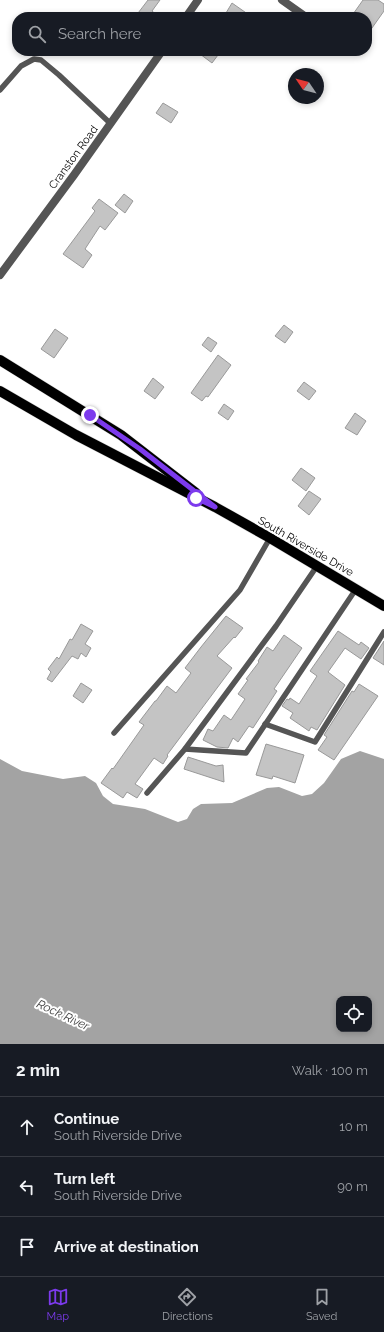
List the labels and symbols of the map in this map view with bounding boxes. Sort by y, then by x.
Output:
north arrow [288,68,324,104]
street label: Cranston Road [46,123,101,191]
route end [81,406,99,424]
route start [187,489,205,507]
street label: South Riverside Drive [256,514,356,579]
water label: Rock River [35,997,92,1034]

